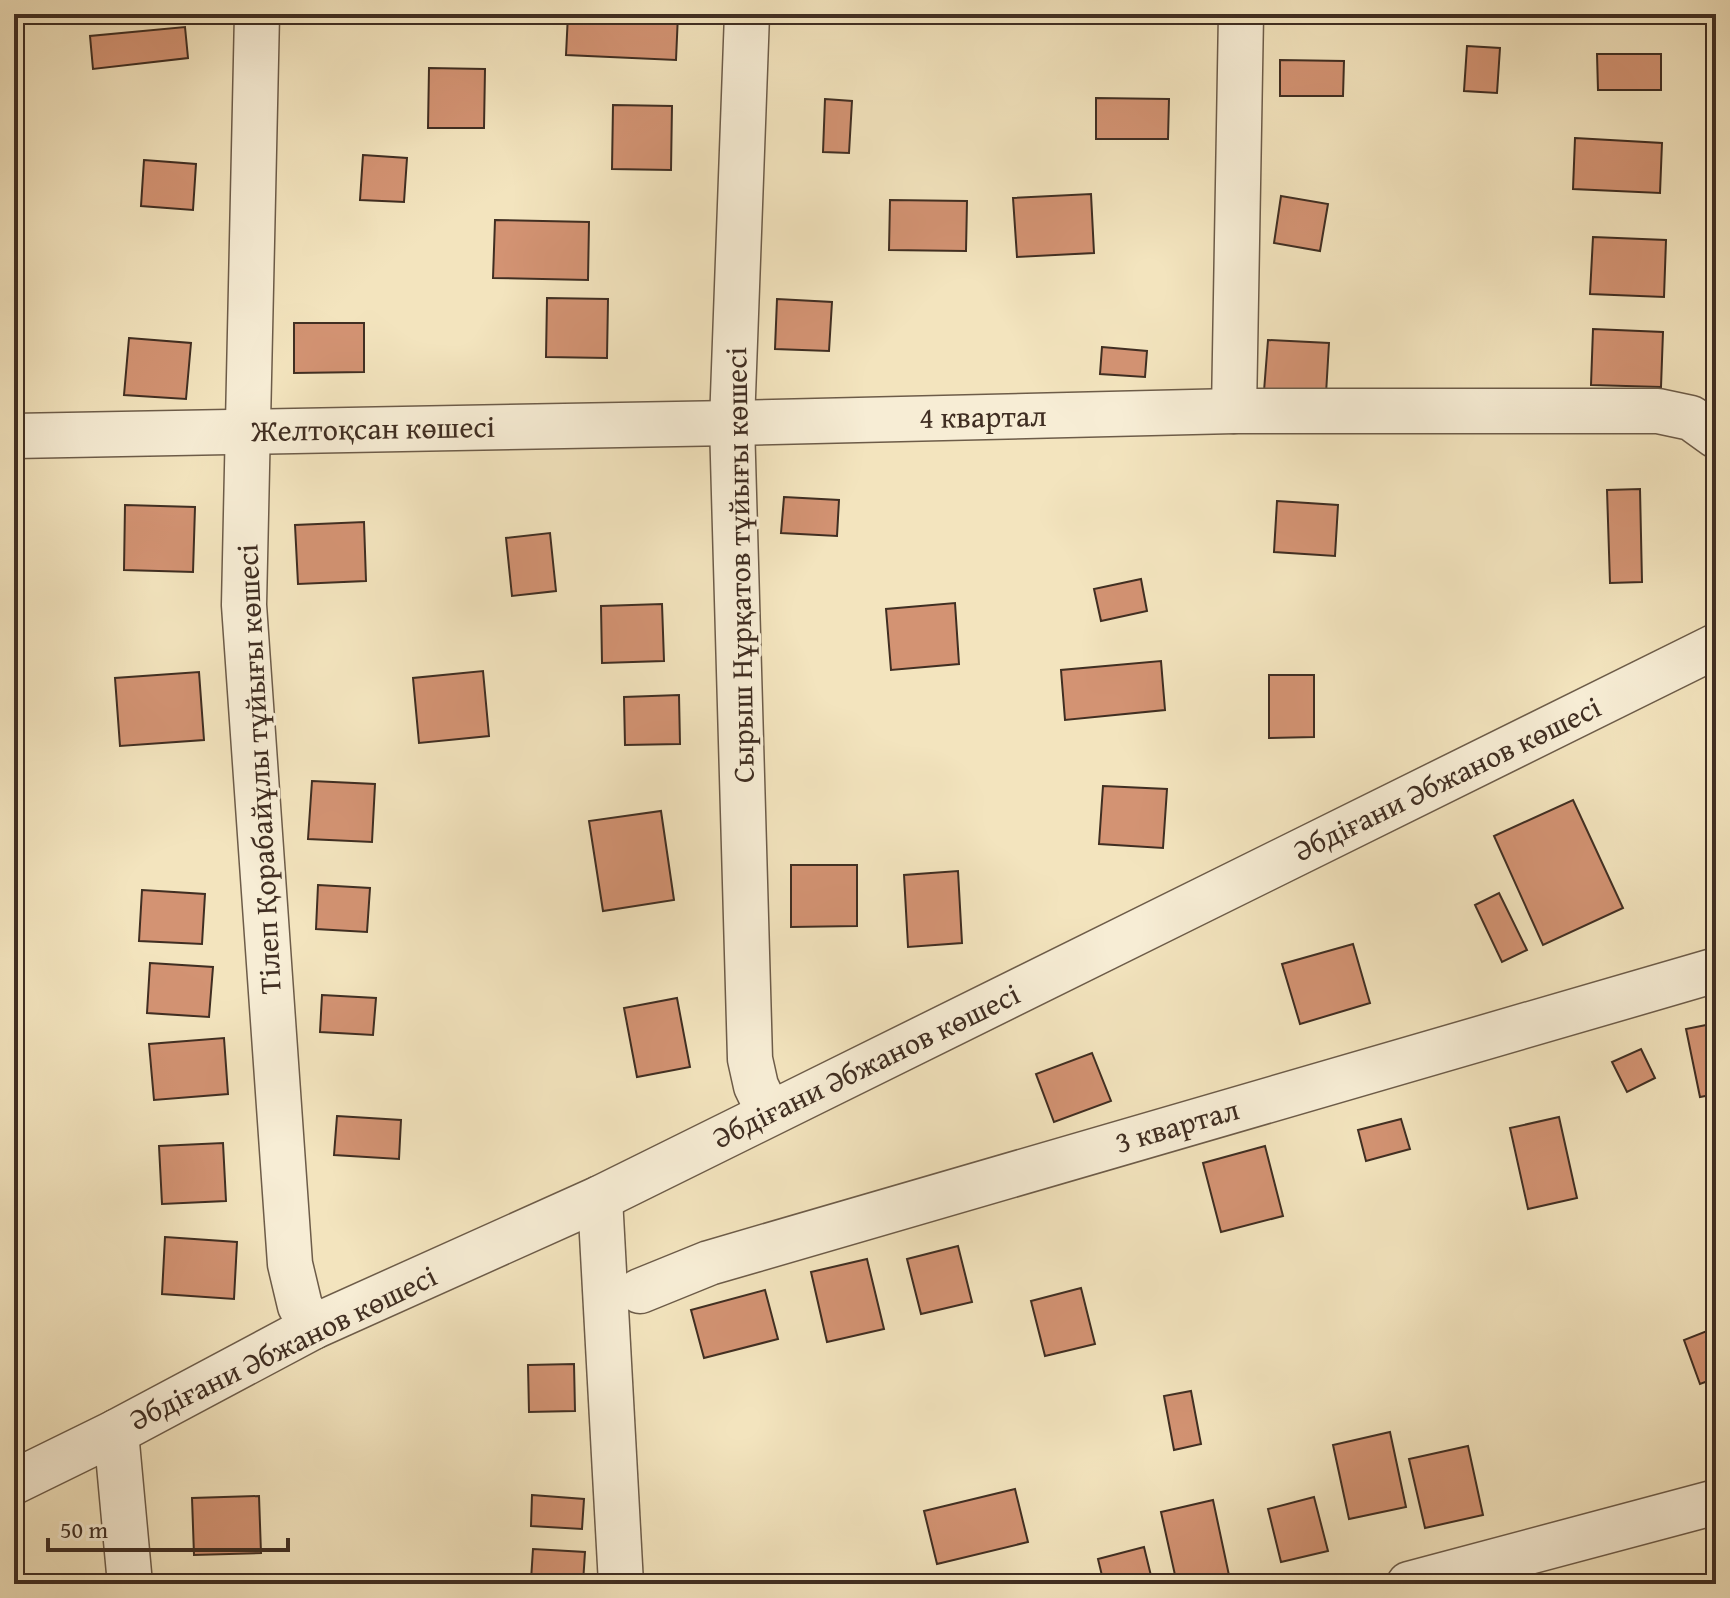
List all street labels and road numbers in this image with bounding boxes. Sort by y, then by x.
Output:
street label: Сырыш Нұрқатов тұйығы көшесі [713,347,765,783]
street label: 4 квартал [919,393,1047,439]
street label: Желтоқсан көшесі [250,404,495,452]
street label: Тілеп Қорабайұлы тұйығы көшесі [224,543,292,995]
street label: Әбдіғани Әбжанов көшесі [1285,684,1608,872]
street label: Әбдіғани Әбжанов көшесі [704,971,1027,1159]
street label: 3 квартал [1110,1086,1244,1164]
street label: Әбдіғани Әбжанов көшесі [121,1253,444,1441]

